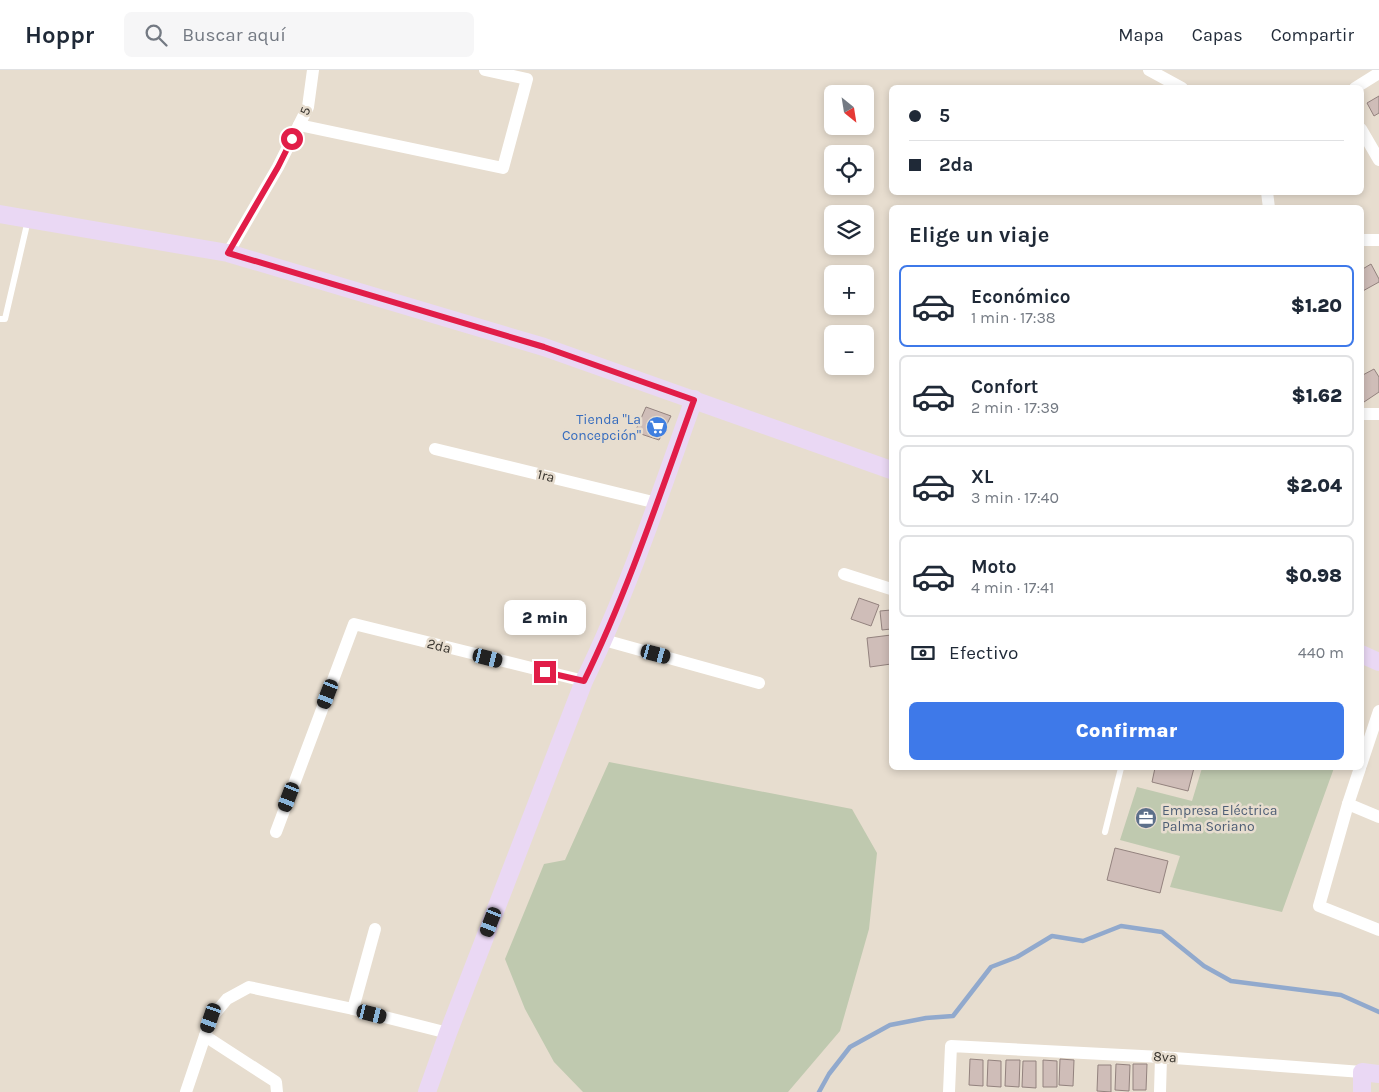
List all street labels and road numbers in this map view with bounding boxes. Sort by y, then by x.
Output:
street label: 5 [296,104,314,118]
street label: 1ra [535,466,557,486]
street label: 2da [425,635,453,657]
street label: 8va [1153,1048,1177,1066]

